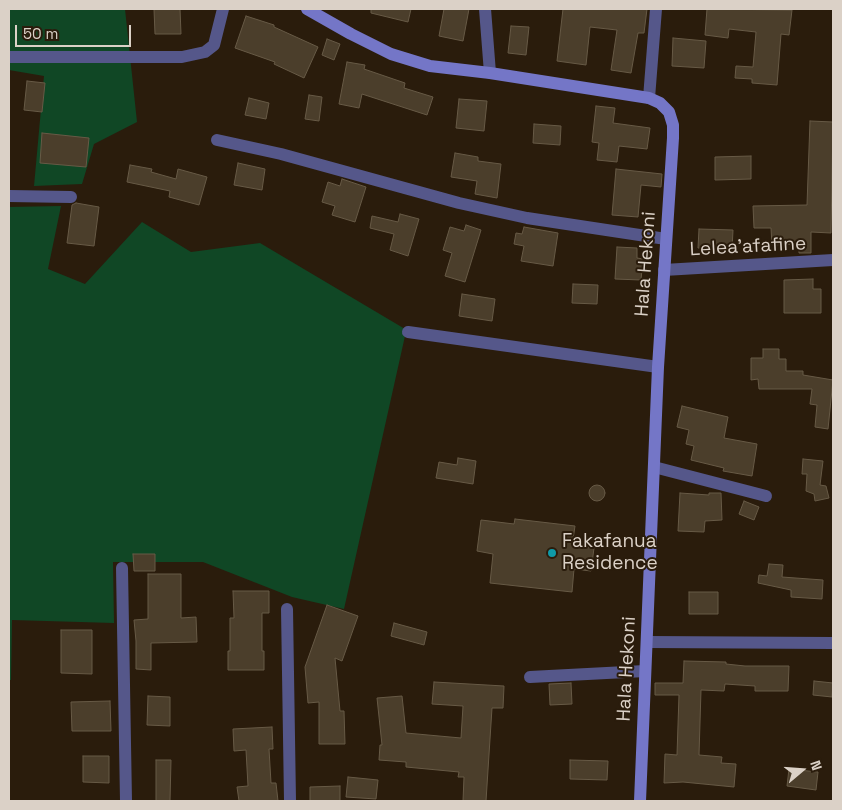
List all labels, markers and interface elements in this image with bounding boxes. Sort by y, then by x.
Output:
scale bar [18,15,134,47]
text: 50 m [23,24,58,43]
street label: Hala Hekoni [631,211,661,317]
street label: Lelea’afafine [689,233,807,261]
place label: Fakafanua Residence [562,531,658,575]
marker: Fakafanua Residence [546,547,558,559]
street label: Hala Hekoni [613,616,641,722]
north arrow [777,745,827,795]
text: N [806,758,826,773]

